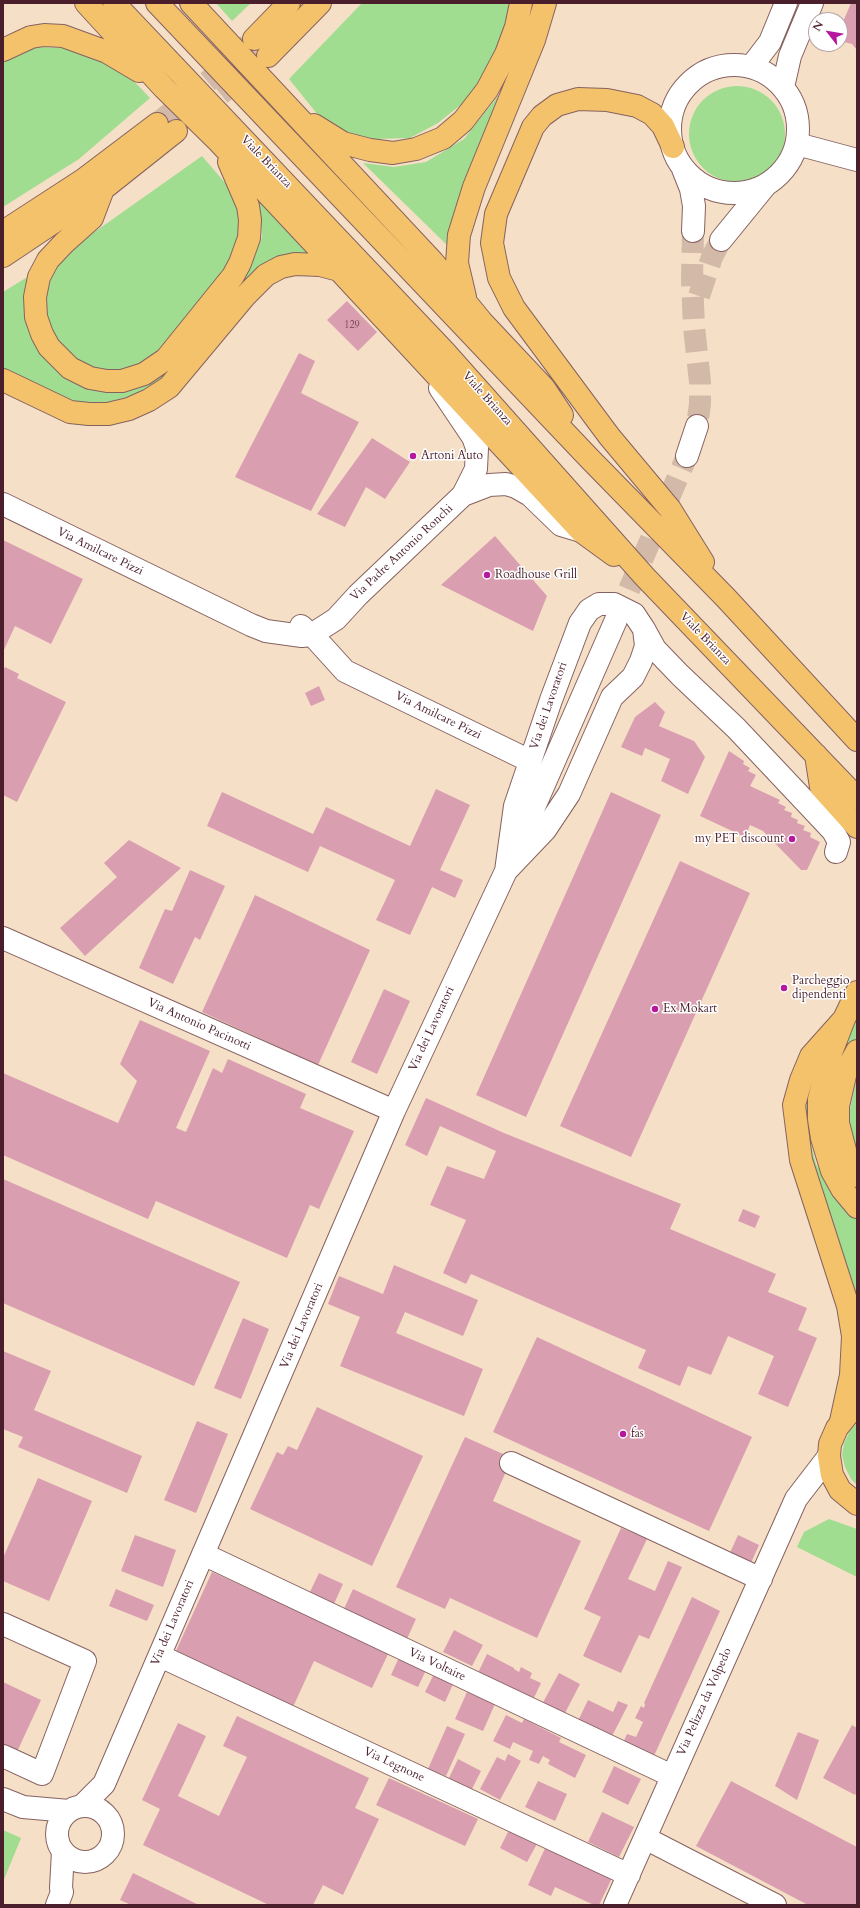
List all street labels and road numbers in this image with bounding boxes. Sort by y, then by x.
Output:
street label: Viale Brianza [237,133,295,191]
street label: Viale Brianza [459,369,515,429]
street label: Via Padre Antonio Ronchi [348,502,456,604]
street label: Via Amilcare Pizzi [55,525,145,579]
street label: Viale Brianza [676,610,734,668]
street label: Via dei Lavoratori [527,660,571,752]
street label: Via Amilcare Pizzi [393,689,483,743]
street label: Via dei Lavoratori [406,984,458,1074]
street label: Via Antonio Pacinotti [145,996,253,1054]
street label: Via dei Lavoratori [277,1281,327,1371]
street label: Via dei Lavoratori [148,1578,198,1668]
street label: Via Voltaire [406,1646,468,1684]
street label: Via Pelizza da Volpedo [675,1646,735,1758]
street label: Via Legnone [361,1745,427,1785]

